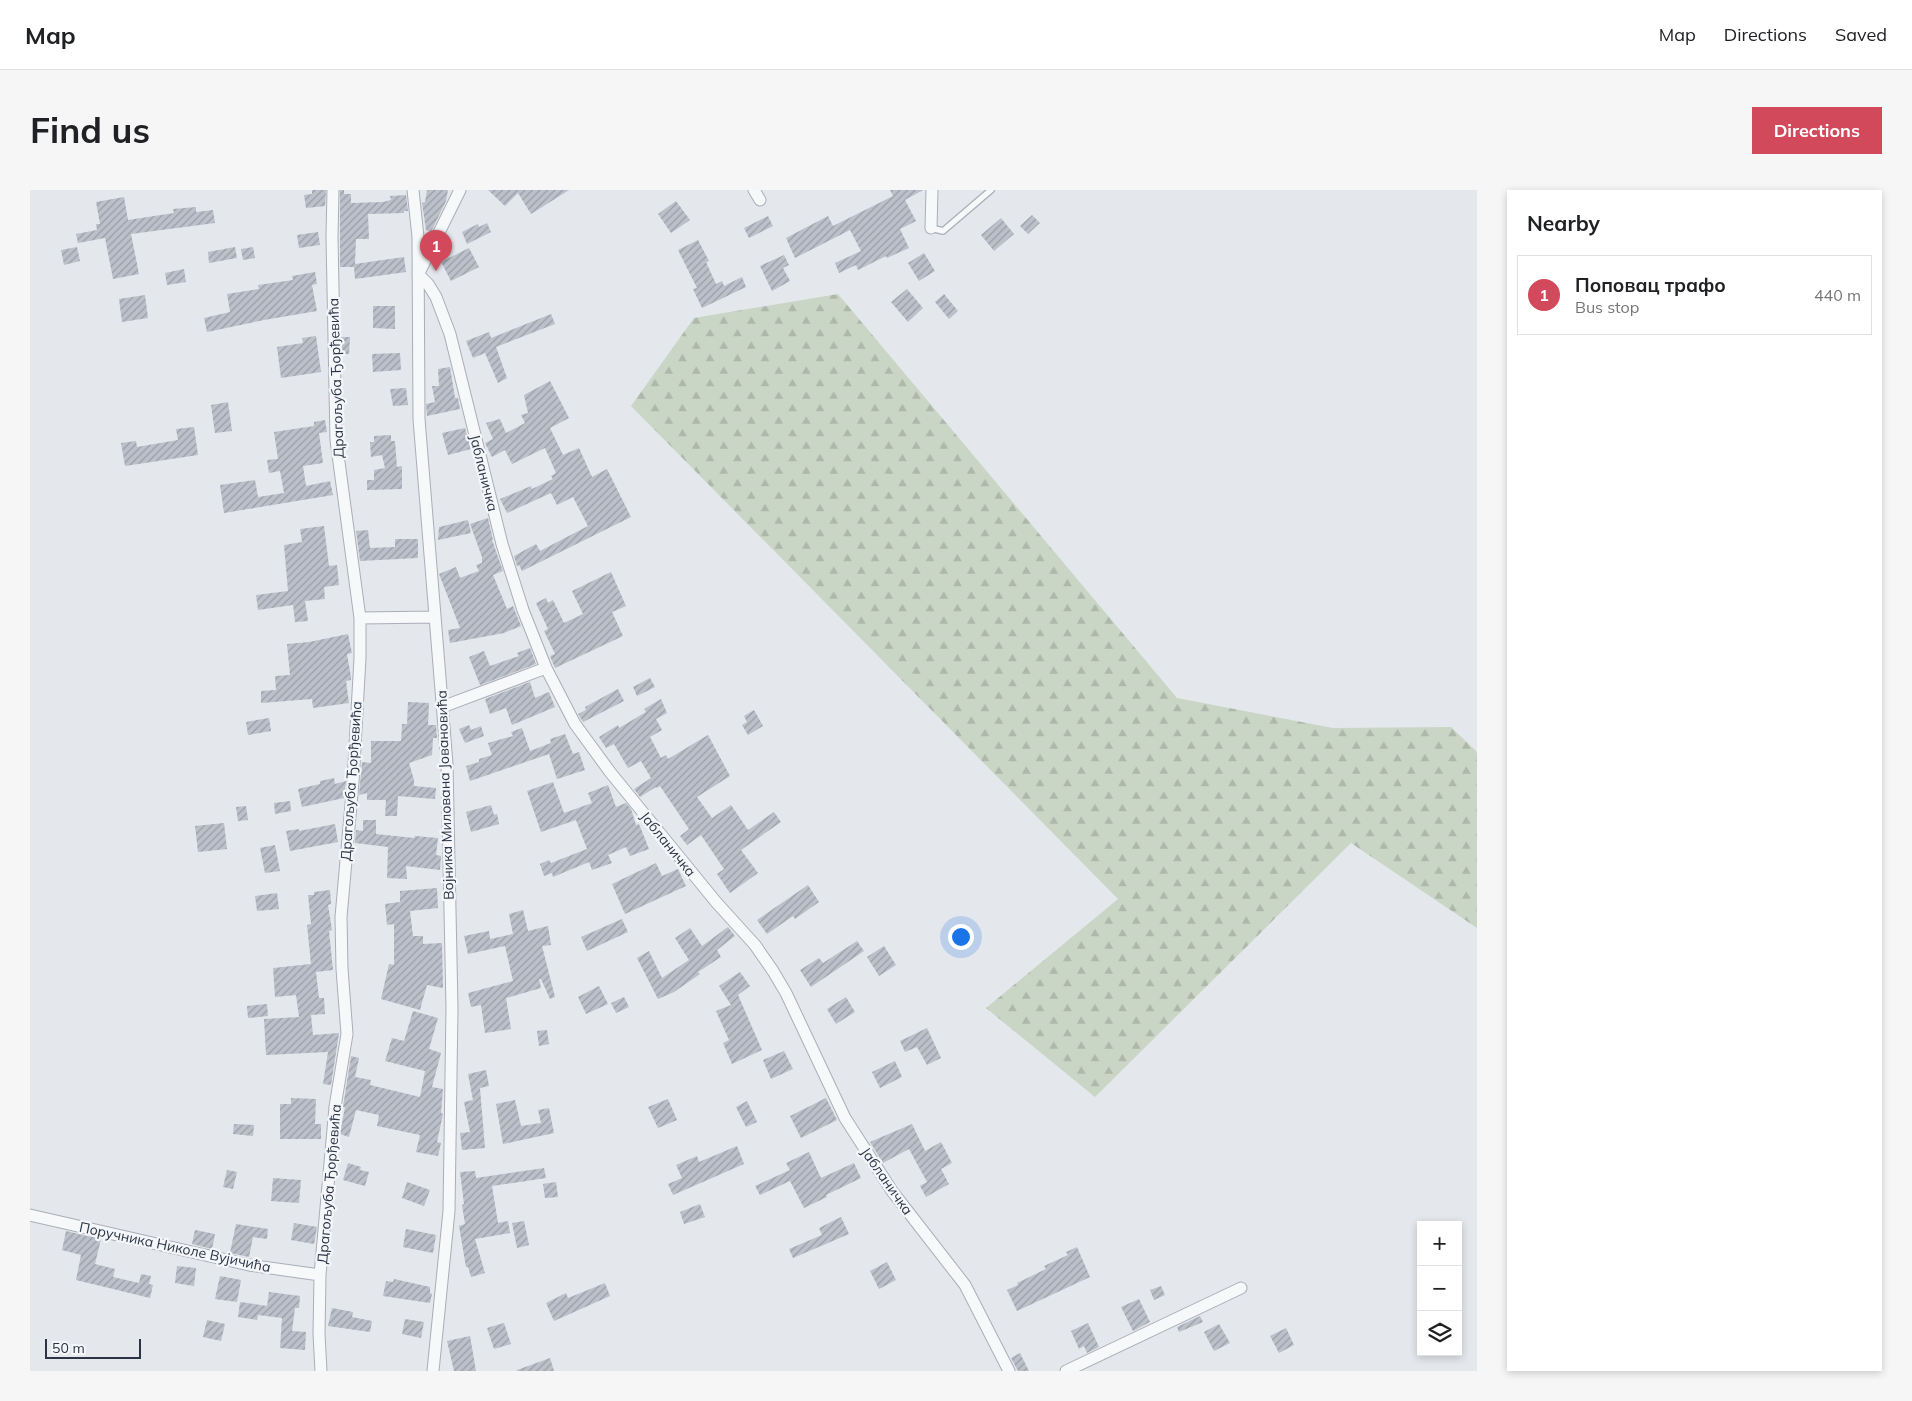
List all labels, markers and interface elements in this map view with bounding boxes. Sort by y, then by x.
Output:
text: Map [25,20,76,50]
text: Map [1659,23,1696,46]
text: Directions [1724,23,1807,46]
text: Saved [1835,23,1887,46]
button: Directions [1752,107,1882,154]
text: Find us [30,108,150,152]
text: Nearby [1527,210,1600,236]
pin: 1 [420,230,452,271]
text: Поповац трафо [1575,273,1726,297]
text: 1 [1539,285,1549,305]
text: 440 m [1814,285,1861,305]
text: Bus stop [1575,297,1639,317]
street label: Драгољуба Ђорђевића [324,298,348,458]
street label: Јабланичка [466,433,502,513]
street label: Војника Милована Јовановића [432,690,458,900]
street label: Драгољуба Ђорђевића [336,700,366,862]
street label: Јабланичка [636,808,700,880]
your location [948,924,974,950]
street label: Драгољуба Ђорђевића [313,1103,345,1265]
street label: Јабланичка [857,1144,917,1218]
street label: Поручника Николе Вујичића [78,1218,272,1276]
map controls [1417,1221,1462,1356]
button: + [1417,1221,1462,1266]
button: − [1417,1266,1462,1311]
button: layers [1417,1311,1462,1356]
scale bar [45,1336,141,1359]
text: 50 m [52,1339,85,1357]

